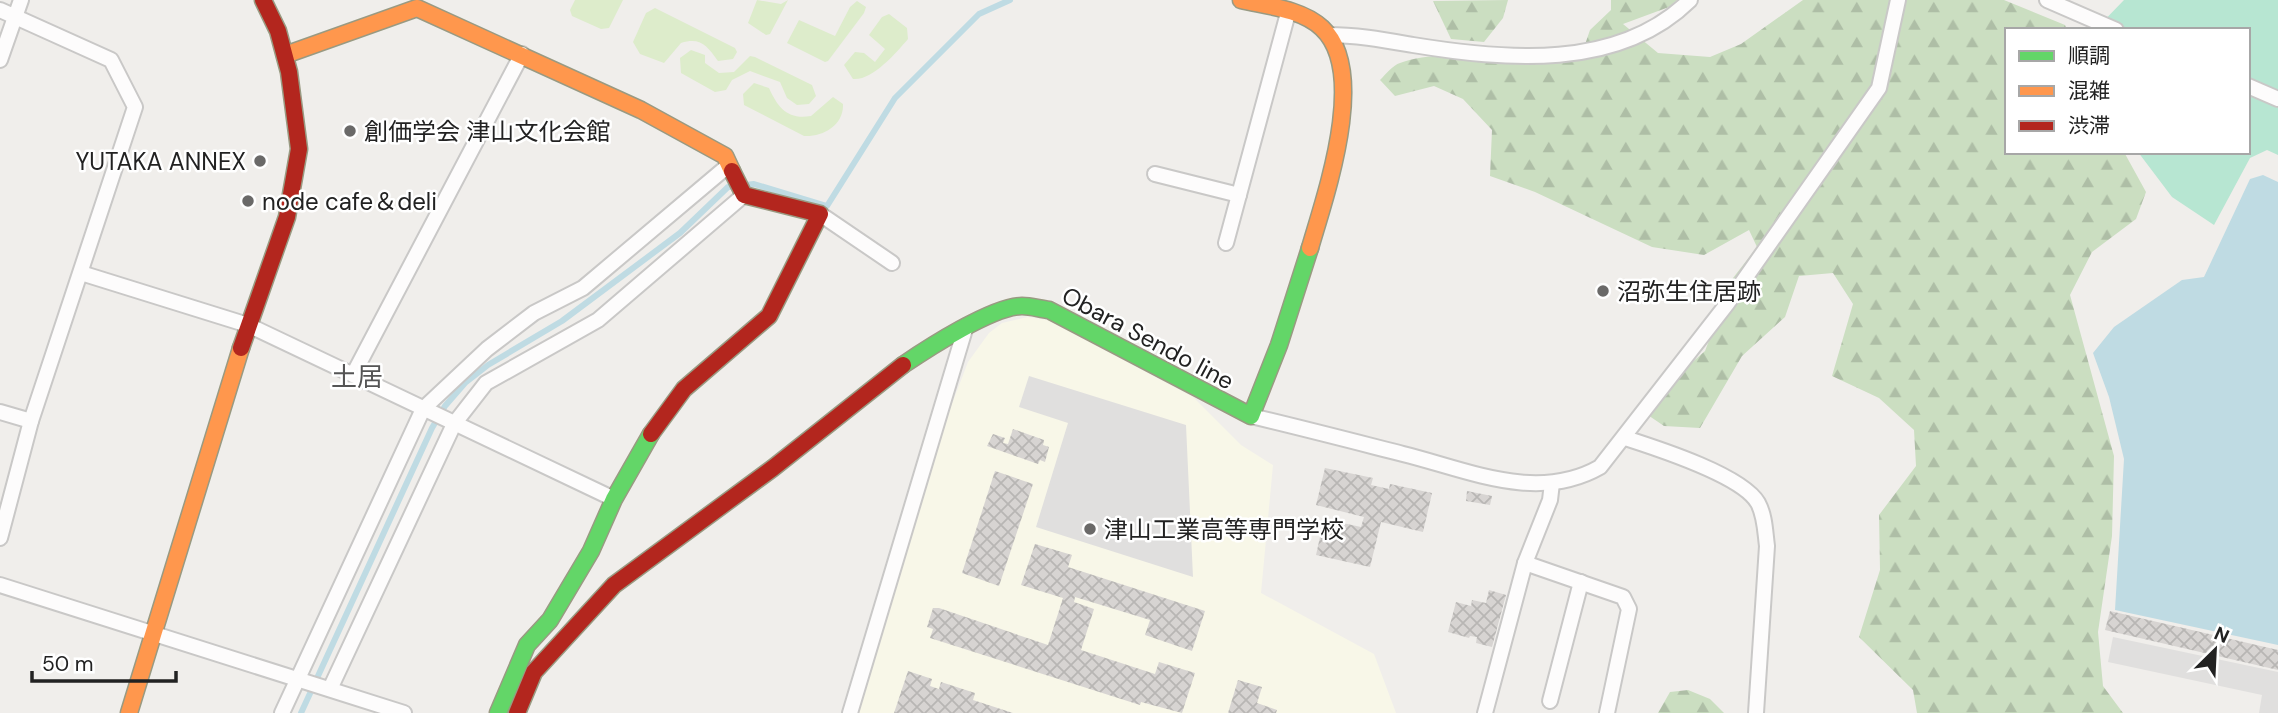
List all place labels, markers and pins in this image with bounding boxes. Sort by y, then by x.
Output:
place label: 創価学会 津山文化会館 [364,116,610,147]
marker: 創価学会 津山文化会館 [342,123,358,139]
place label: YUTAKA ANNEX [75,146,246,177]
marker: YUTAKA ANNEX [252,153,268,169]
place label: node cafe＆deli [262,186,437,217]
marker: node cafe＆deli [240,193,256,209]
place label: 沼弥生住居跡 [1617,276,1761,307]
marker: 沼弥生住居跡 [1595,283,1611,299]
place label: 津山工業高等専門学校 [1104,514,1344,545]
marker: 津山工業高等専門学校 [1082,521,1098,537]

